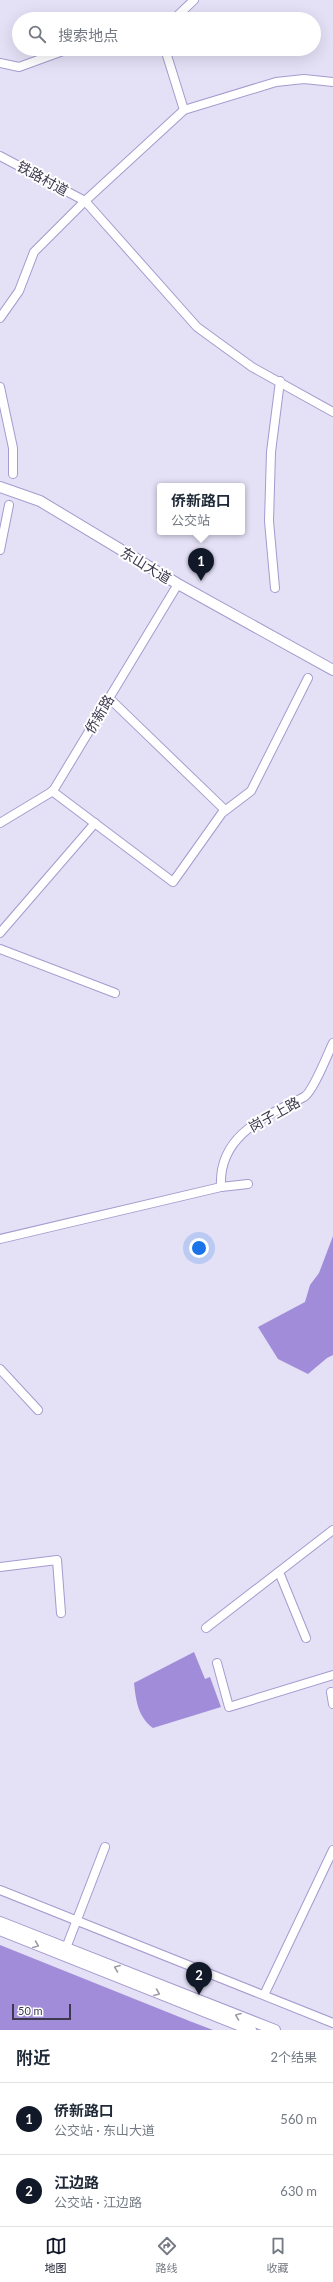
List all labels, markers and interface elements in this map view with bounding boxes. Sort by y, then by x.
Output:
search box [12,12,321,56]
icon: search [26,23,48,45]
text: 搜索地点 [58,26,118,44]
street label: 铁路村道 [14,157,72,199]
popup [157,483,245,535]
text: 侨新路口 [171,491,231,509]
text: 公交站 [171,512,210,528]
street label: 东山大道 [118,543,174,587]
pin: 1 [188,548,214,581]
street label: 侨新路 [81,692,117,736]
street label: 岗子上路 [245,1093,303,1135]
your location [189,1238,209,1258]
one-way arrow [33,1940,40,1948]
pin: 2 [186,1962,212,1995]
one-way arrow [114,1965,121,1973]
one-way arrow [154,1988,161,1996]
scale bar [12,2002,71,2021]
text: 50 m [18,2004,43,2017]
one-way arrow [235,2012,242,2020]
text: 附近 [16,2047,50,2068]
text: 2个结果 [270,2049,317,2065]
text: 侨新路口 [54,2101,114,2119]
text: 1 [25,2111,33,2127]
text: 560 m [280,2111,317,2127]
text: 公交站 · 东山大道 [54,2122,155,2138]
text: 江边路 [54,2173,99,2191]
text: 2 [25,2183,33,2199]
text: 630 m [280,2183,317,2199]
text: 公交站 · 江边路 [54,2194,142,2210]
tab: 地图 [45,2235,67,2275]
tab: 路线 [156,2235,178,2275]
tab: 收藏 [267,2235,289,2275]

